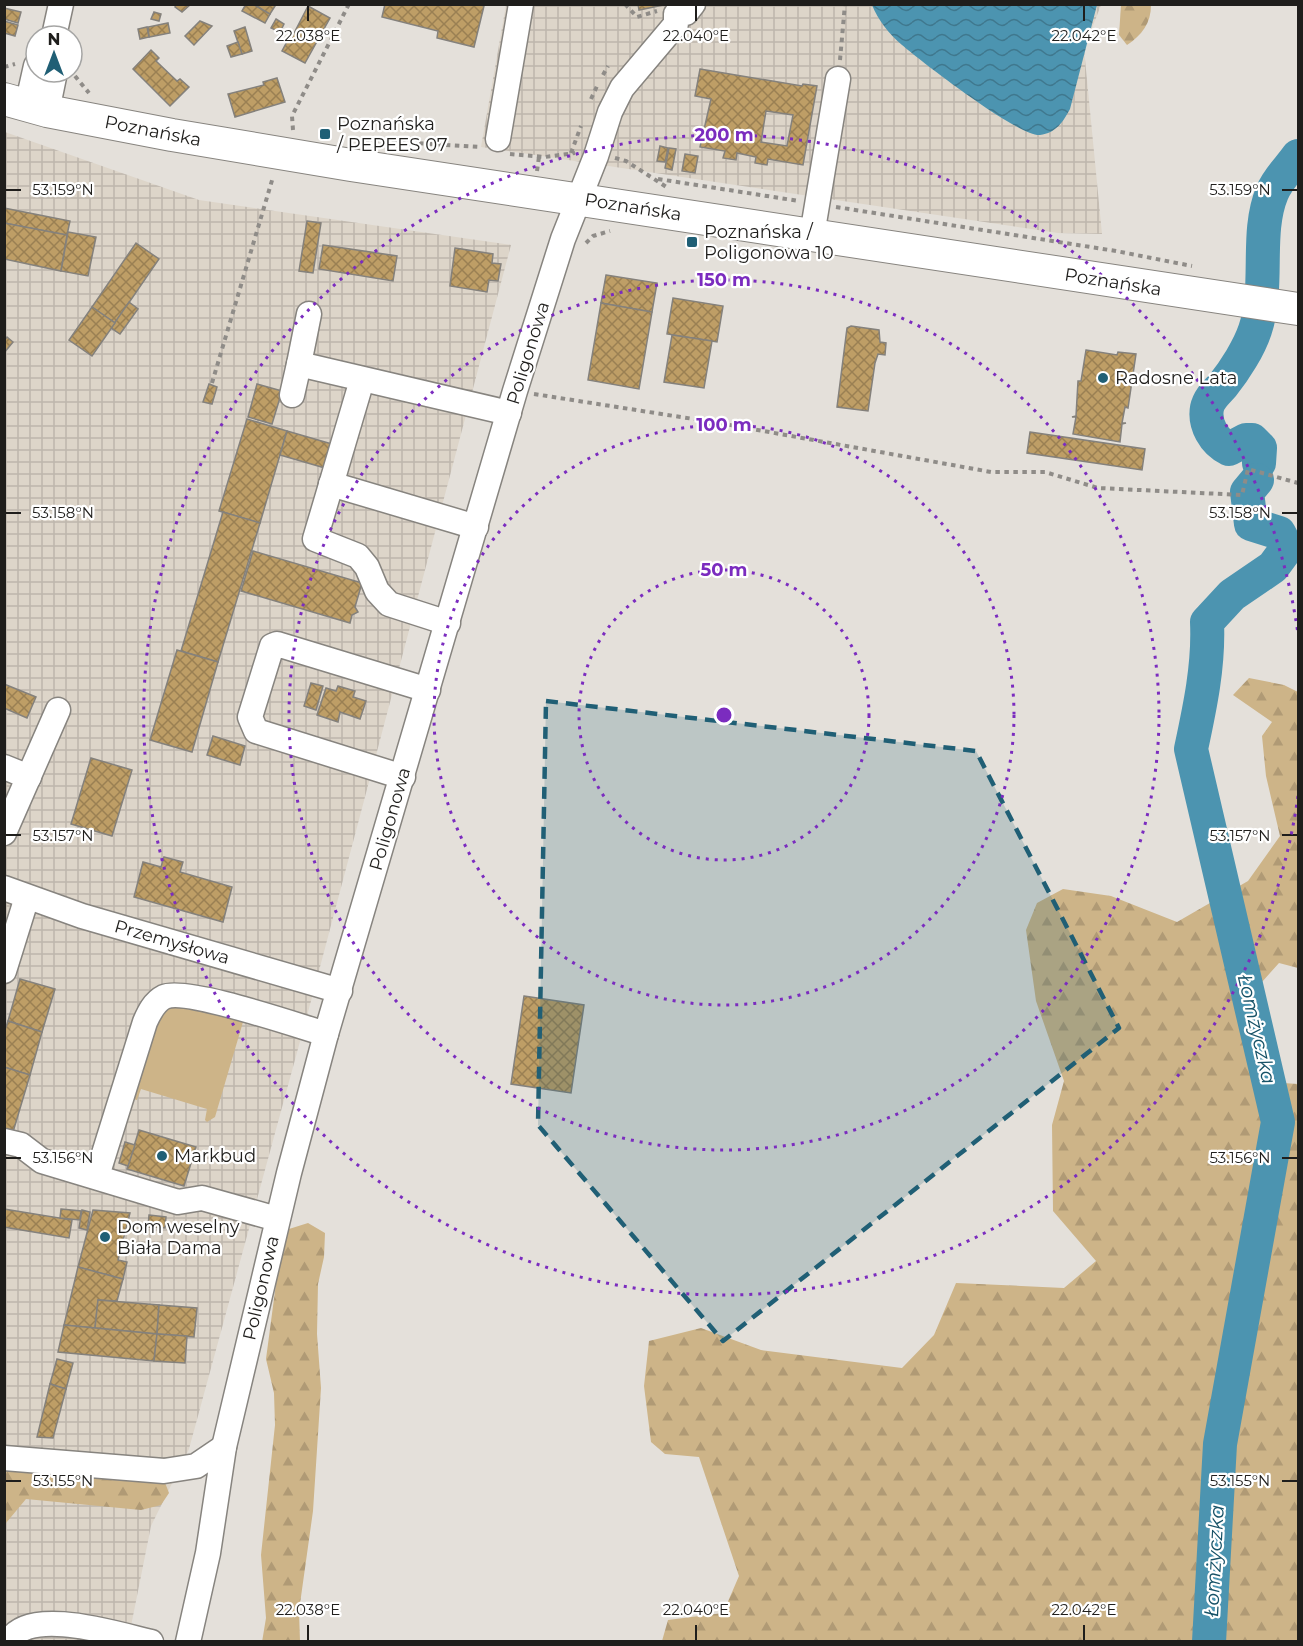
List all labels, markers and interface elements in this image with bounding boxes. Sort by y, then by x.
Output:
north arrow [24,24,84,84]
text: 22.038°E [276,26,340,45]
text: 22.040°E [663,26,729,45]
text: 22.042°E [1052,26,1116,45]
text: N [48,30,60,49]
street label: Poznańska [103,111,203,151]
place label: Poznańska / PEPEES 07 [336,113,448,156]
text: 200 m [694,124,754,146]
marker: Poznańska / PEPEES 07 [318,127,332,141]
text: 53.159°N [32,180,94,199]
text: 53.159°N [1209,180,1271,199]
street label: Poznańska [583,188,683,226]
place label: Poznańska / Poligonowa 10 [704,221,834,264]
marker: Poznańska / Poligonowa 10 [685,235,699,249]
street label: Poznańska [1063,263,1163,301]
text: 150 m [697,269,751,291]
street label: Poligonowa [502,299,554,407]
place label: Radosne Lata [1115,367,1237,389]
marker: Radosne Lata [1096,371,1110,385]
text: 100 m [696,414,752,436]
text: 53.158°N [32,503,94,522]
text: 53.158°N [1209,503,1271,522]
text: 50 m [701,559,747,581]
centre of rings [714,705,734,725]
street label: Poligonowa [365,765,415,873]
text: 53.157°N [33,826,93,845]
text: 53.157°N [1210,826,1270,845]
street label: Przemysłowa [112,915,232,969]
water label: Łomżyczka [1233,972,1281,1086]
place label: Markbud [174,1145,256,1167]
text: 53.156°N [32,1148,94,1167]
text: 53.156°N [1209,1148,1271,1167]
marker: Markbud [155,1149,169,1163]
place label: Dom weselny Biała Dama [117,1216,240,1259]
marker: Dom weselny Biała Dama [98,1230,112,1244]
street label: Poligonowa [238,1234,284,1342]
text: 53.155°N [33,1471,93,1490]
text: 53.155°N [1210,1471,1270,1490]
water label: Łomżyczka [1199,1504,1229,1618]
text: 22.038°E [276,1600,340,1619]
text: 22.040°E [663,1600,729,1619]
text: 22.042°E [1052,1600,1116,1619]

